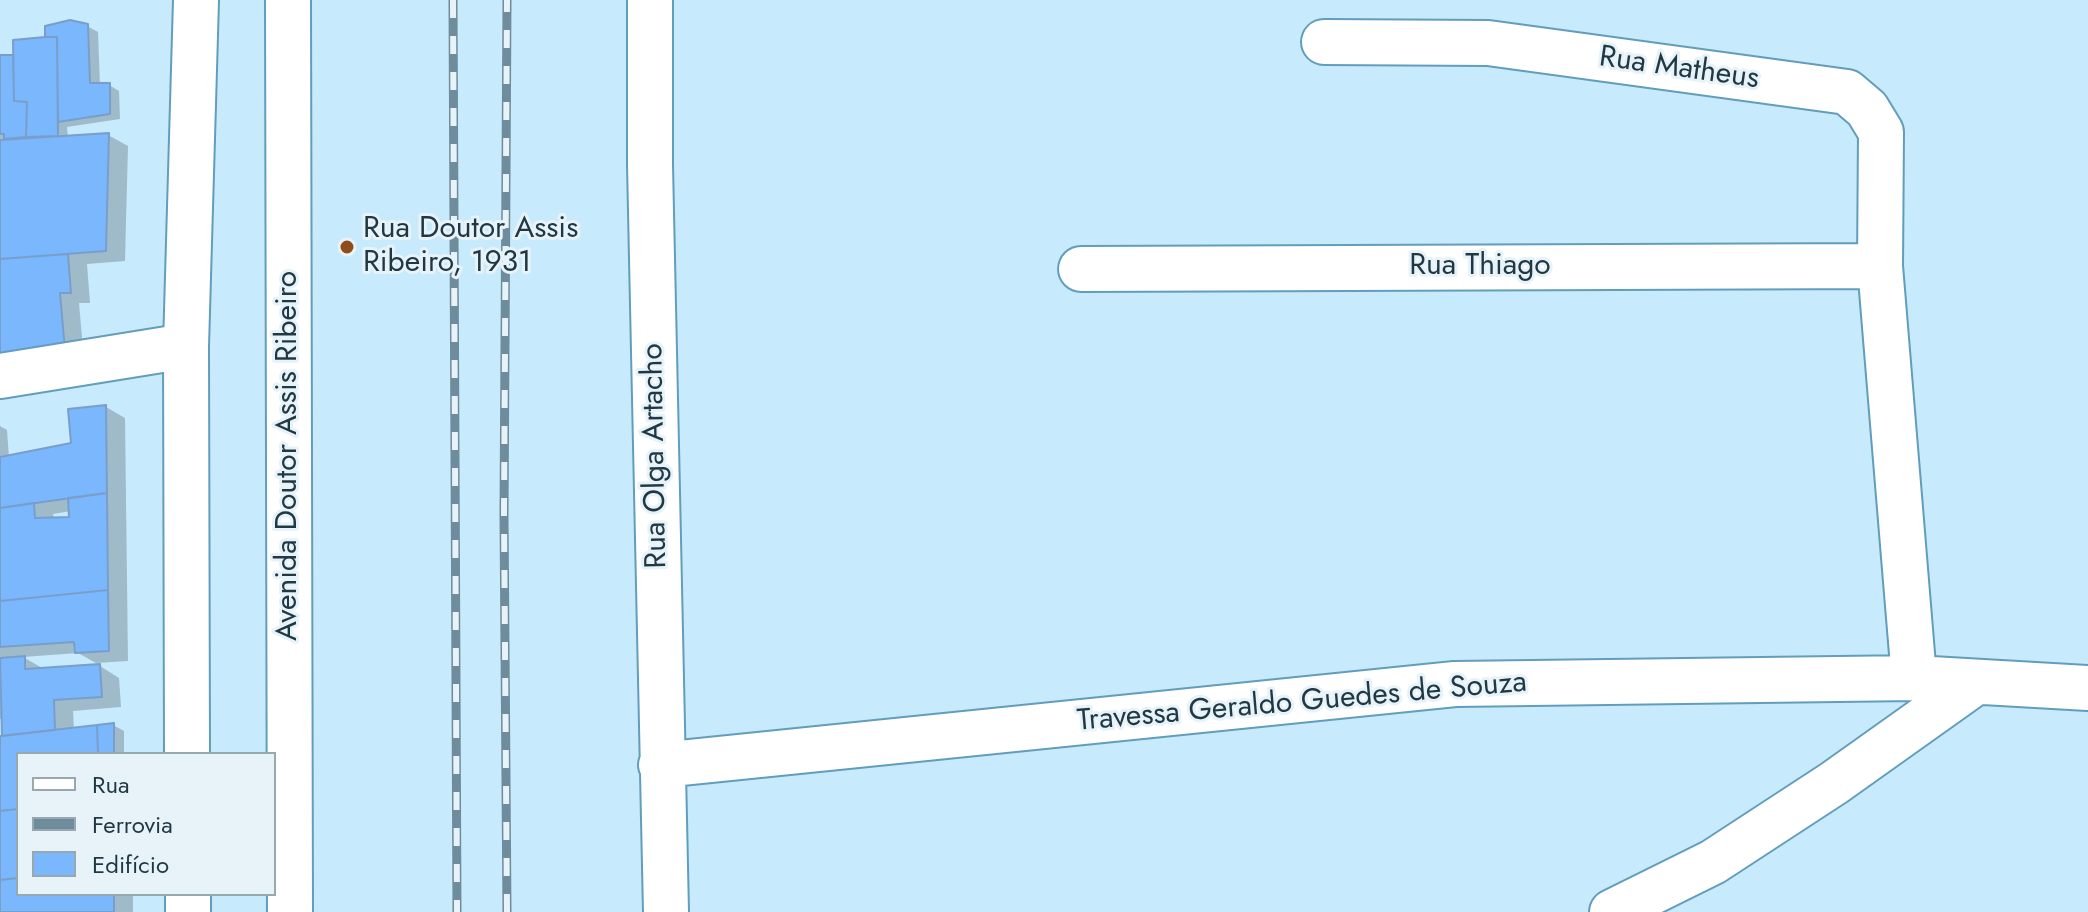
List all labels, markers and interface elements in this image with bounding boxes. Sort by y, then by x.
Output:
street label: Rua Matheus [1597,40,1761,98]
place label: Rua Doutor Assis Ribeiro, 1931 [363,212,578,282]
marker: Rua Doutor Assis Ribeiro, 1931 [338,238,356,256]
street label: Rua Thiago [1409,249,1551,285]
street label: Avenida Doutor Assis Ribeiro [271,271,307,641]
street label: Rua Olga Artacho [636,343,676,569]
street label: Travessa Geraldo Guedes de Souza [1076,665,1528,741]
legend [16,752,276,896]
text: Rua [92,767,130,802]
text: Ferrovia [92,807,173,842]
text: Edifício [92,847,169,882]

